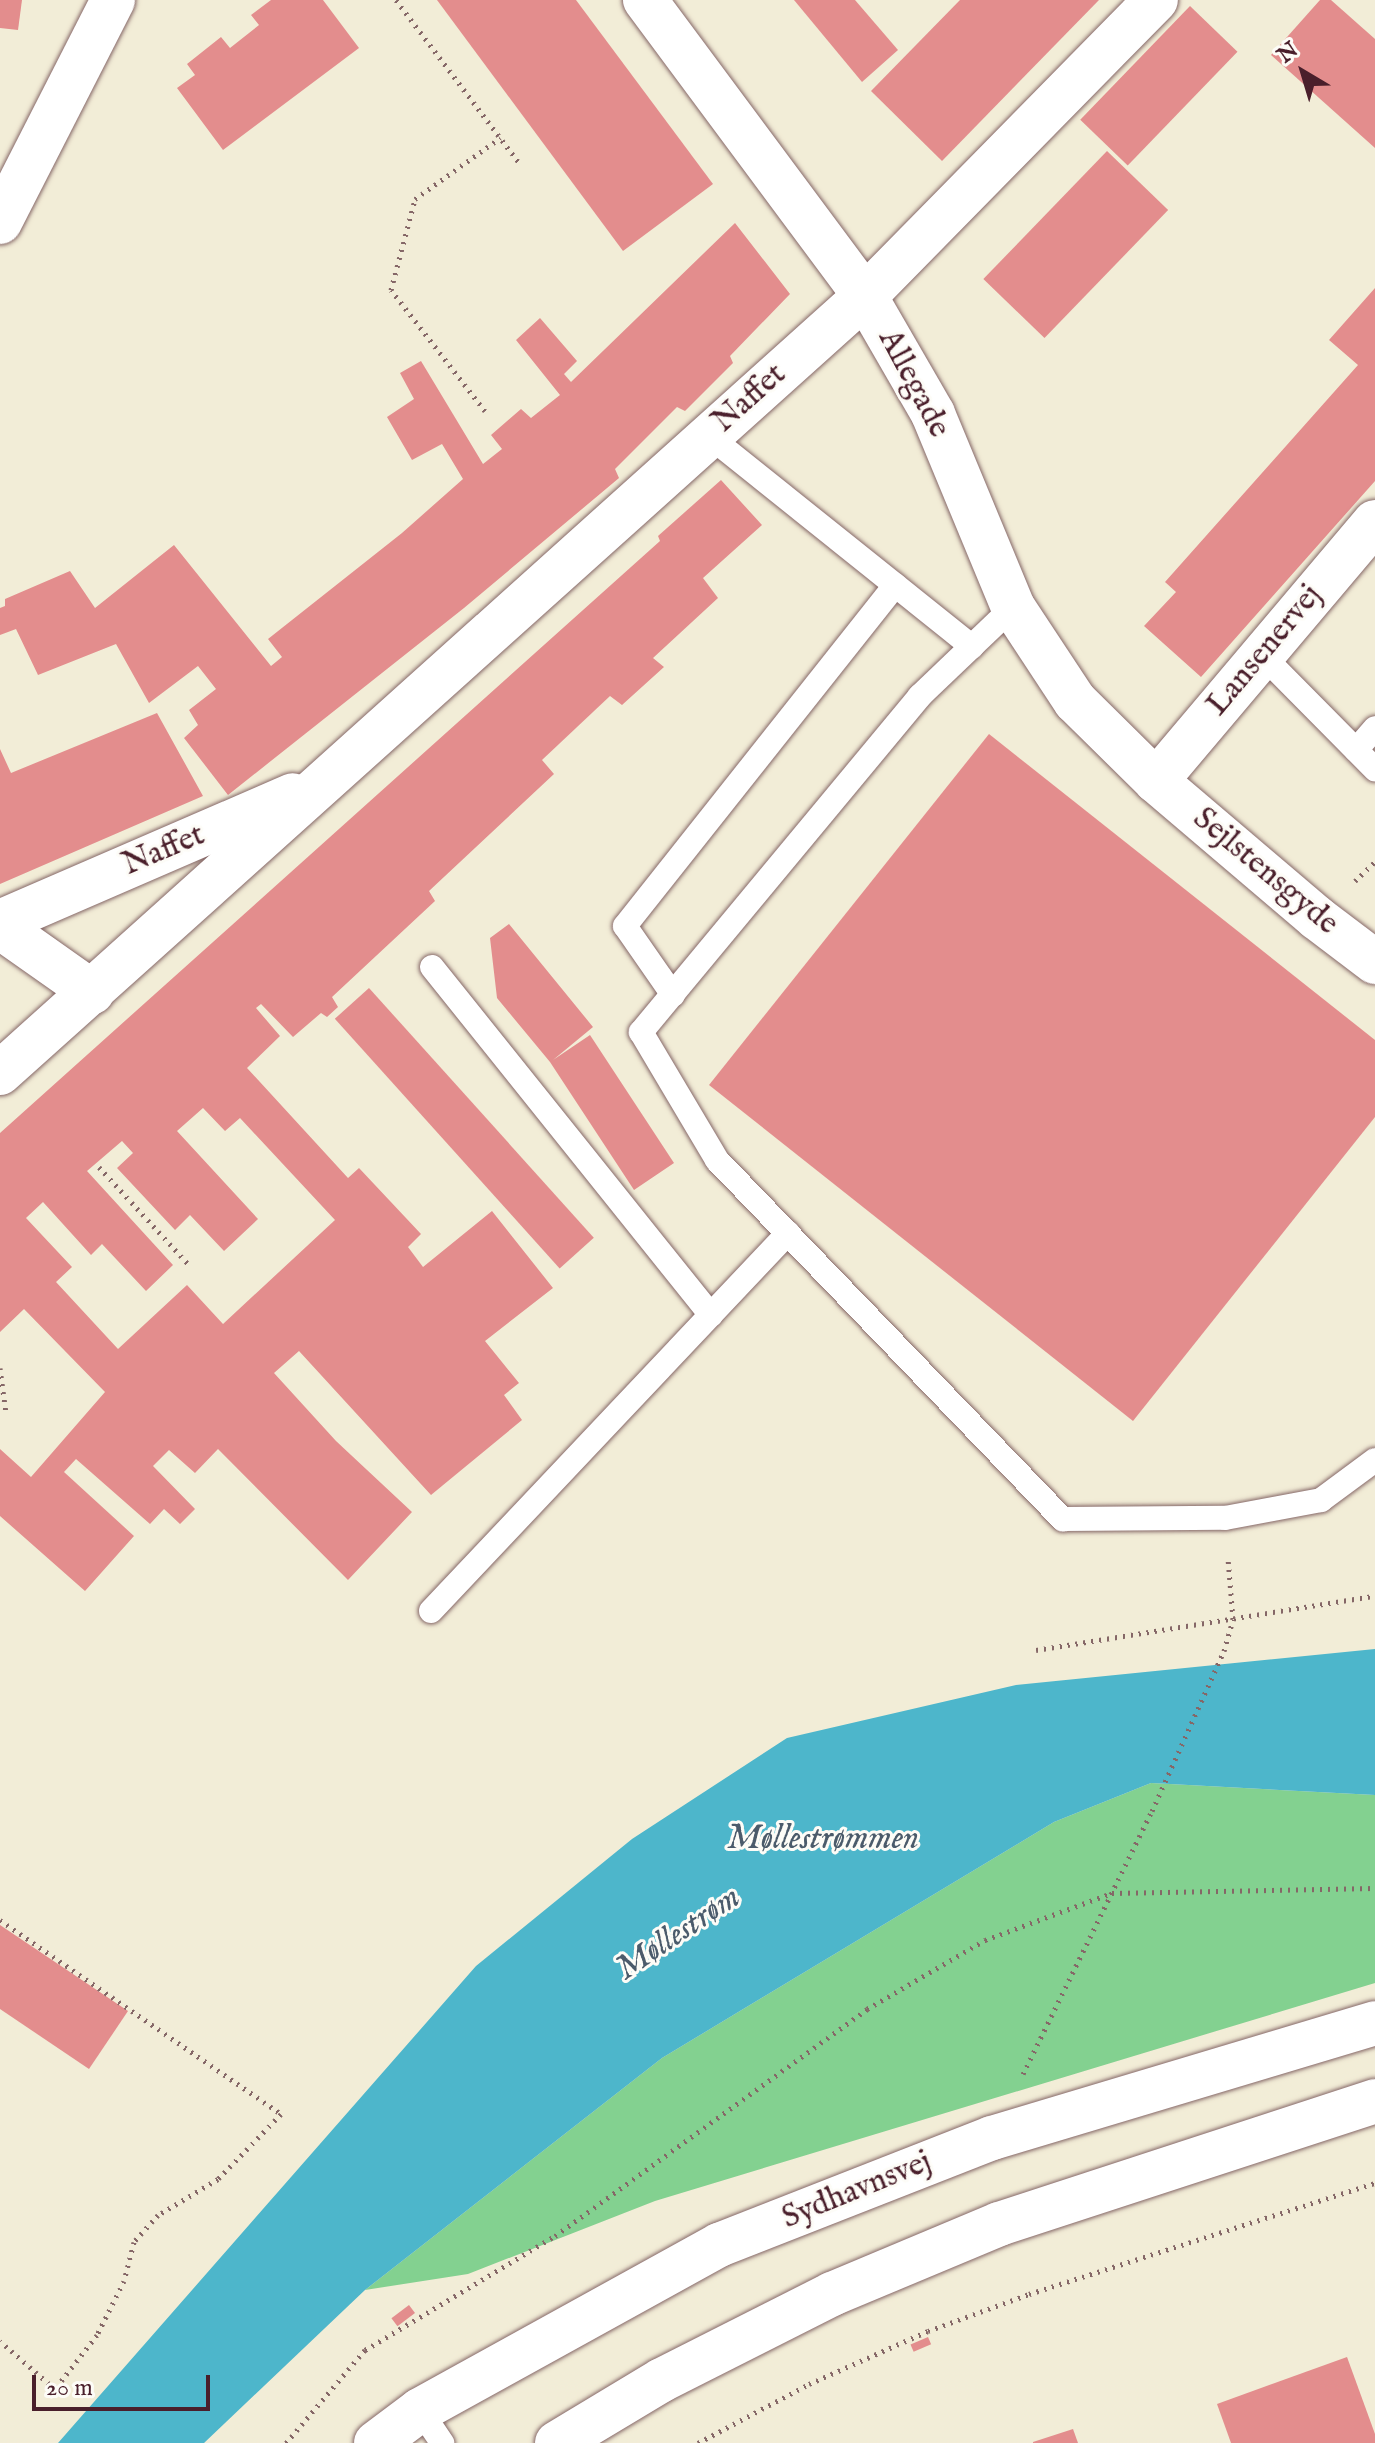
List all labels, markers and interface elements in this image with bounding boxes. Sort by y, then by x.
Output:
north arrow [1263,32,1343,112]
text: N [1272,36,1304,70]
street label: Allegade [869,323,957,445]
street label: Naffet [705,356,795,442]
street label: Lansenervej [1199,578,1331,724]
street label: Sejlstensgyde [1185,800,1345,944]
street label: Naffet [117,817,211,885]
water label: Møllestrømmen [727,1819,919,1859]
water label: Møllestrøm [608,1877,748,1989]
street label: Sydhavnsvej [777,2144,937,2238]
scale bar [36,2359,214,2409]
text: 20 m [46,2373,93,2404]

